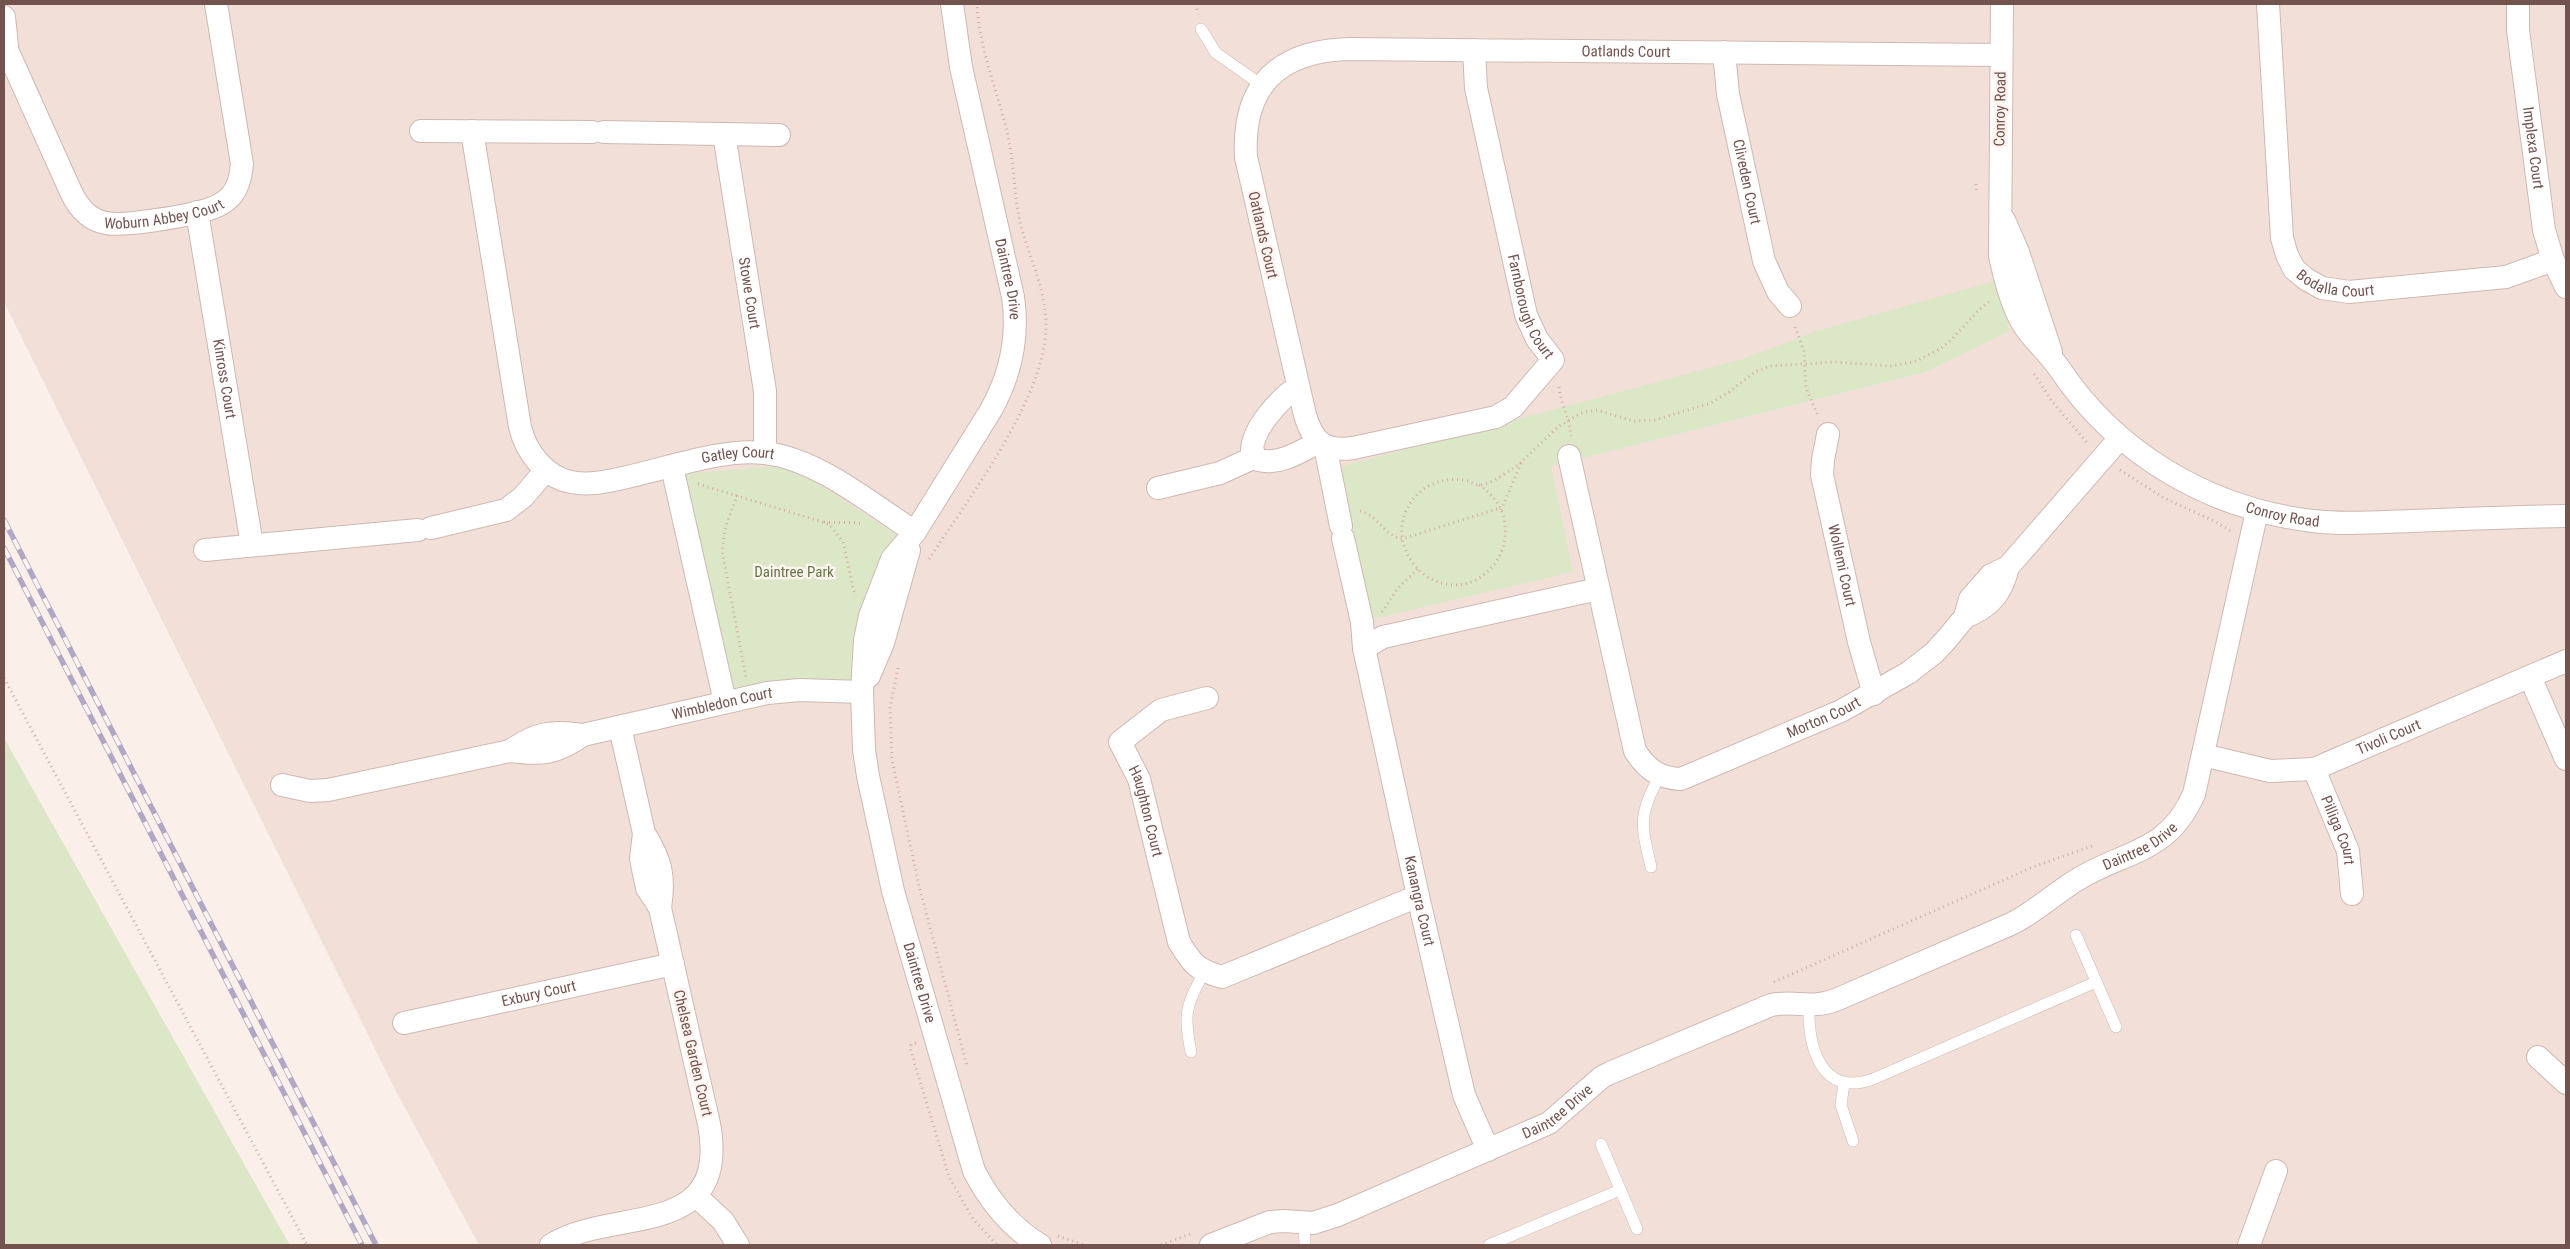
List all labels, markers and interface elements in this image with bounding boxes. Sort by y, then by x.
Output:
street label: Oatlands Court [1581,42,1671,61]
street label: Conroy Road [1990,71,2010,147]
street label: Implexa Court [2519,106,2548,190]
street label: Cliveden Court [1729,138,1765,226]
street label: Oatlands Court [1244,190,1282,280]
street label: Woburn Abbey Court [103,195,227,233]
street label: Daintree Drive [991,237,1024,320]
street label: Farnborough Court [1504,253,1558,362]
street label: Stowe Court [735,256,764,330]
street label: Bodalla Court [2293,266,2375,301]
street label: Kinross Court [209,337,240,420]
street label: Gatley Court [700,443,776,467]
street label: Conroy Road [2244,498,2320,531]
street label: Wollemi Court [1824,523,1860,608]
park label: Daintree Park [754,563,834,581]
street label: Wimbledon Court [670,684,773,723]
street label: Morton Court [1784,693,1864,742]
street label: Tivoli Court [2354,715,2423,759]
street label: Haughton Court [1125,762,1167,859]
street label: Pilliga Court [2317,793,2358,865]
street label: Daintree Drive [2100,819,2181,874]
street label: Kanangra Court [1400,854,1438,948]
street label: Daintree Drive [899,940,940,1025]
street label: Exbury Court [500,977,578,1010]
street label: Chelsea Garden Court [670,988,716,1118]
street label: Daintree Drive [1519,1080,1596,1143]

